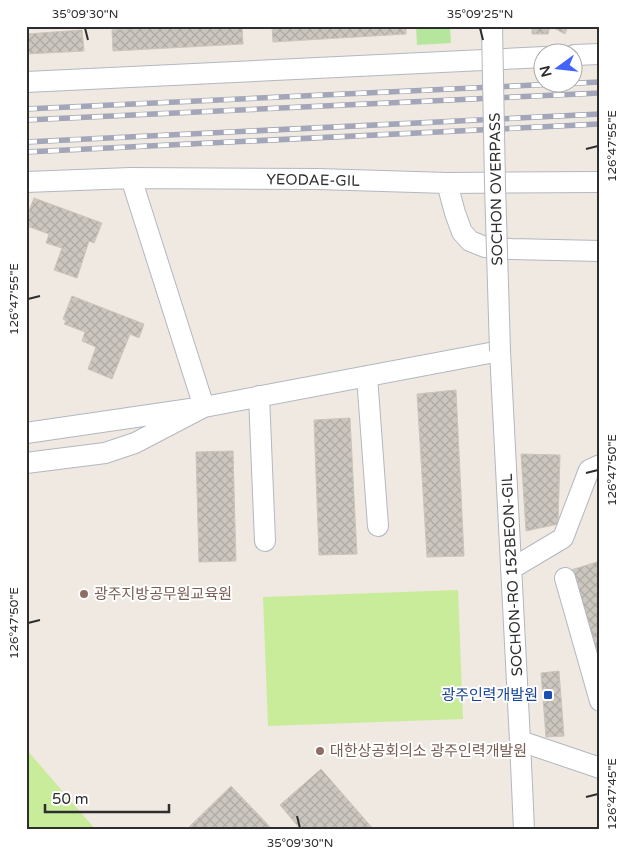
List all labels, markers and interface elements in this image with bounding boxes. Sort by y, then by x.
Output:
text: 35°09'30"N [52,7,118,21]
text: 35°09'25"N [447,7,513,21]
north arrow [534,42,584,92]
text: N [536,64,556,79]
text: 126°47'55"E [605,110,619,182]
street label: SOCHON OVERPASS [486,112,506,266]
street label: YEODAE-GIL [266,170,360,190]
text: 126°47'55"E [7,263,21,335]
text: 126°47'50"E [605,434,619,506]
street label: SOCHON-RO 152BEON-GIL [498,473,526,677]
place label: 광주지방공무원교육원 [94,585,232,603]
text: 126°47'50"E [7,587,21,659]
marker: 광주지방공무원교육원 [78,588,90,600]
place label: 광주인력개발원 [441,686,538,704]
marker: 광주인력개발원 [542,689,554,701]
place label: 대한상공회의소 광주인력개발원 [330,742,527,760]
marker: 대한상공회의소 광주인력개발원 [314,745,326,757]
text: 126°47'45"E [605,758,619,830]
scale bar [45,781,169,813]
text: 50 m [52,790,89,808]
text: 35°09'30"N [267,836,333,850]

